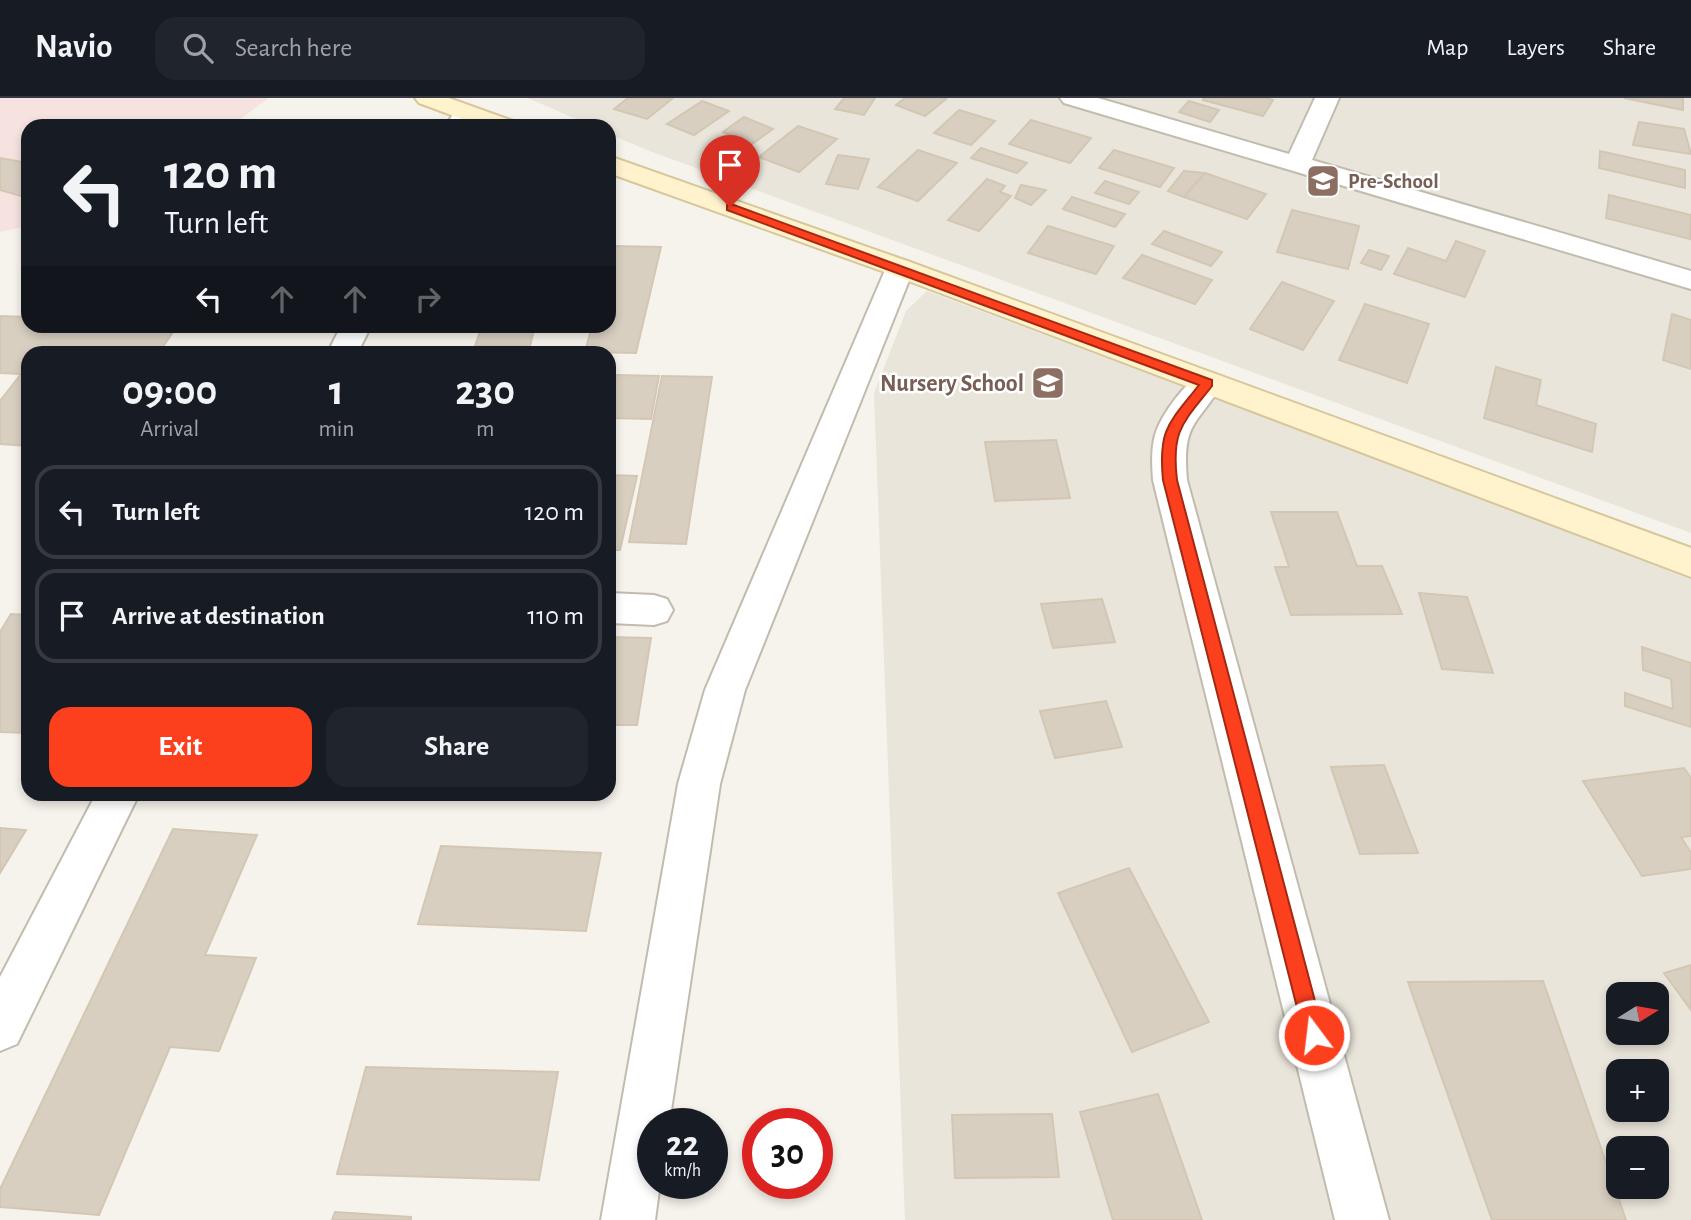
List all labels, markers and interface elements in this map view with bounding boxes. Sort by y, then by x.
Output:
search box [155,17,645,80]
icon: search [179,29,217,67]
text: Navio [35,31,113,64]
text: Search here [235,35,352,61]
text: Map [1426,36,1468,60]
text: Layers [1506,36,1565,60]
text: Share [1603,36,1656,60]
pin [700,135,760,207]
icon: arrive [711,146,749,184]
icon: left [49,147,140,238]
text: 120 m [164,149,277,198]
school or university icon: Pre-School [1304,162,1342,200]
place label: Pre-School [1348,171,1439,192]
text: Turn left [164,207,268,239]
icon: left [190,280,228,318]
icon: ahead [263,280,301,318]
icon: ahead [336,280,374,318]
icon: right [409,280,447,318]
school or university icon: Nursery School [1029,364,1067,402]
text: 09:00 [122,370,218,412]
text: 1 [329,370,344,412]
text: 230 [455,370,515,412]
place label: Nursery School [880,372,1024,396]
text: Arrival [140,418,199,441]
text: min [318,418,354,441]
text: m [476,418,494,441]
icon: left [53,493,91,531]
text: Turn left [112,499,200,525]
text: 120 m [524,499,584,525]
icon: arrive [53,597,91,635]
text: Arrive at destination [112,603,325,629]
text: 110 m [527,603,584,629]
button: Exit [49,707,312,787]
button: Share [326,707,588,787]
north arrow [1606,982,1670,1045]
map controls [1606,982,1669,1199]
position arrow [1277,998,1351,1072]
button: + [1606,1059,1669,1122]
speed limit sign: 30 [742,1108,833,1199]
text: 22 [666,1127,699,1162]
button: − [1606,1136,1669,1199]
text: km/h [664,1162,701,1180]

